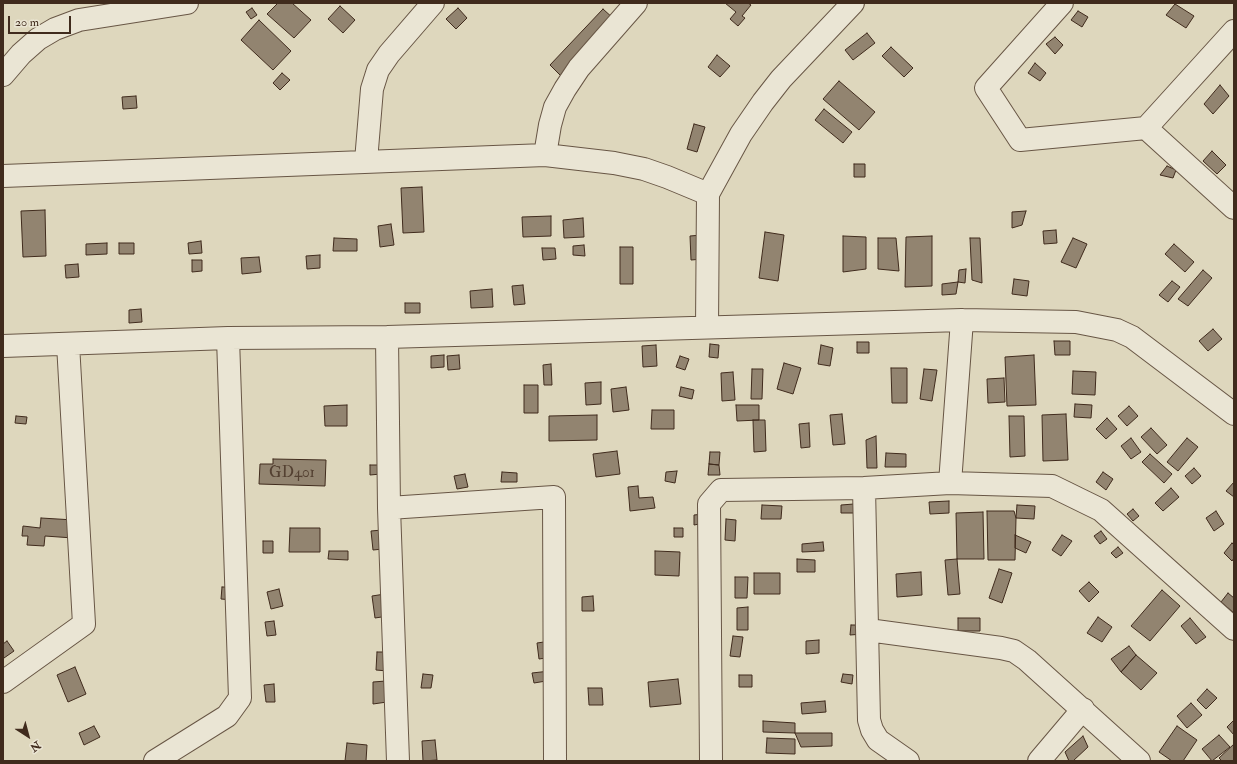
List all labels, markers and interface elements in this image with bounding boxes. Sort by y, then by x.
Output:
scale bar [10,8,73,34]
text: 20 m [15,15,39,30]
house number: GD401 [269,465,315,483]
north arrow [8,716,48,756]
text: N [28,738,43,754]

